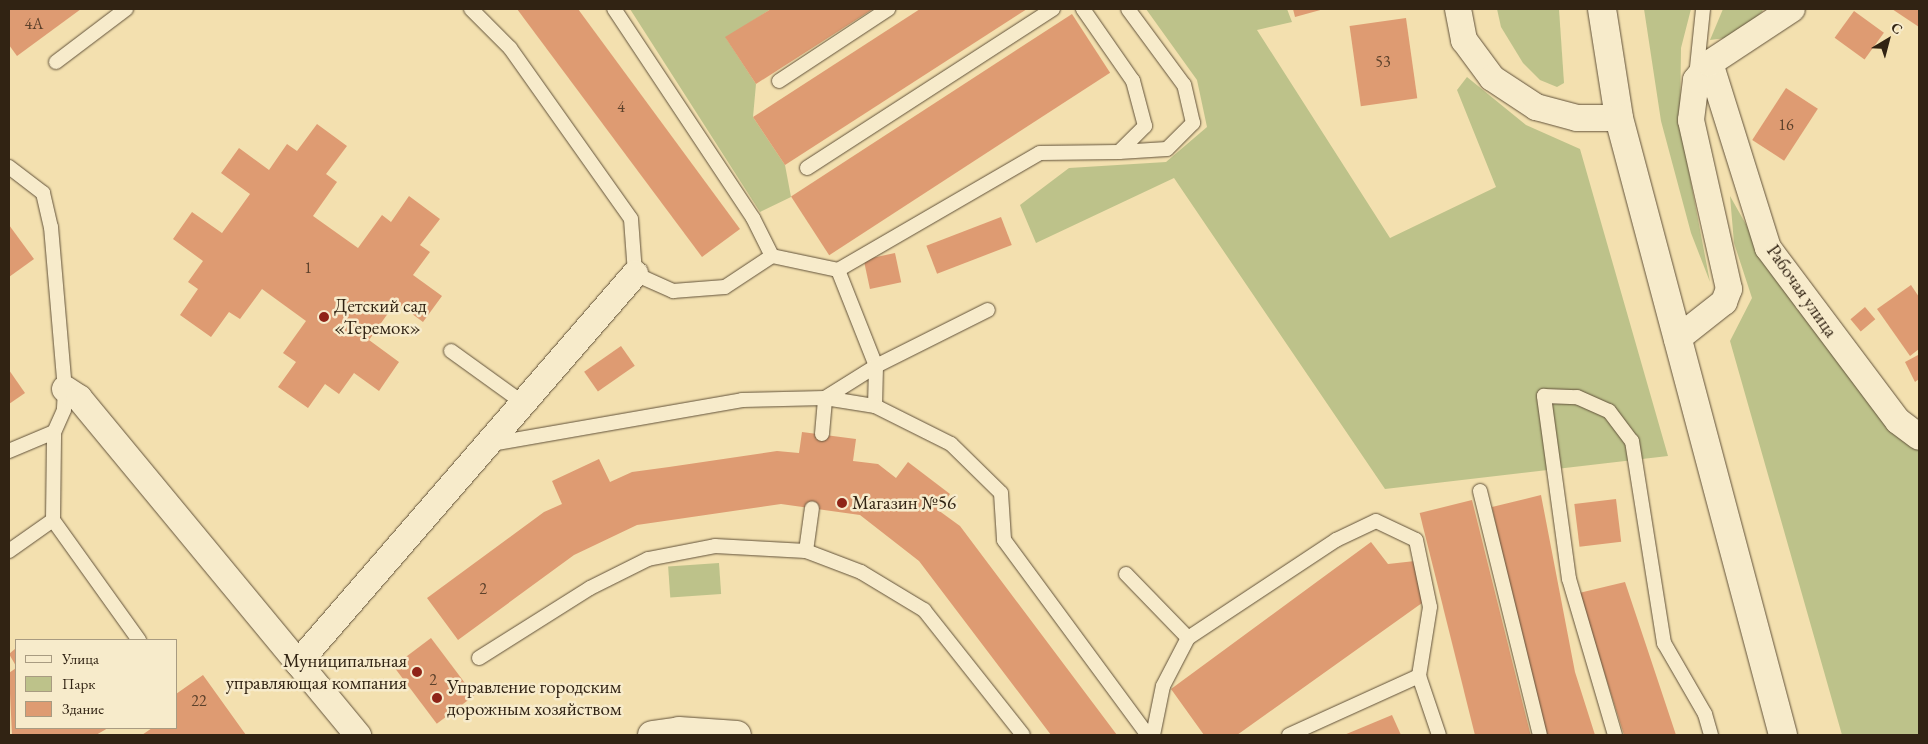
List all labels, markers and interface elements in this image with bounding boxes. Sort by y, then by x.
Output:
house number: 4А [25,14,43,34]
north arrow [1863,15,1913,65]
text: С [1888,18,1906,38]
house number: 53 [1375,52,1391,72]
house number: 4 [617,97,625,117]
house number: 16 [1778,115,1794,135]
street label: Рабочая улица [1762,240,1842,342]
house number: 1 [304,258,312,278]
place label: Детский сад «Теремок» [334,295,427,339]
marker: Детский сад «Теремок» [318,311,330,323]
place label: Магазин №56 [852,492,956,514]
marker: Магазин №56 [836,497,848,509]
house number: 2 [479,579,487,599]
legend [15,639,178,729]
text: Улица [62,649,99,668]
place label: Муниципальная управляющая компания [226,650,407,694]
marker: Муниципальная управляющая компания [411,666,423,678]
house number: 2 [429,670,437,690]
text: Парк [62,674,95,693]
place label: Управление городским дорожным хозяйством [447,676,622,720]
house number: 22 [191,691,207,711]
marker: Управление городским дорожным хозяйством [431,692,443,704]
text: Здание [62,699,104,718]

